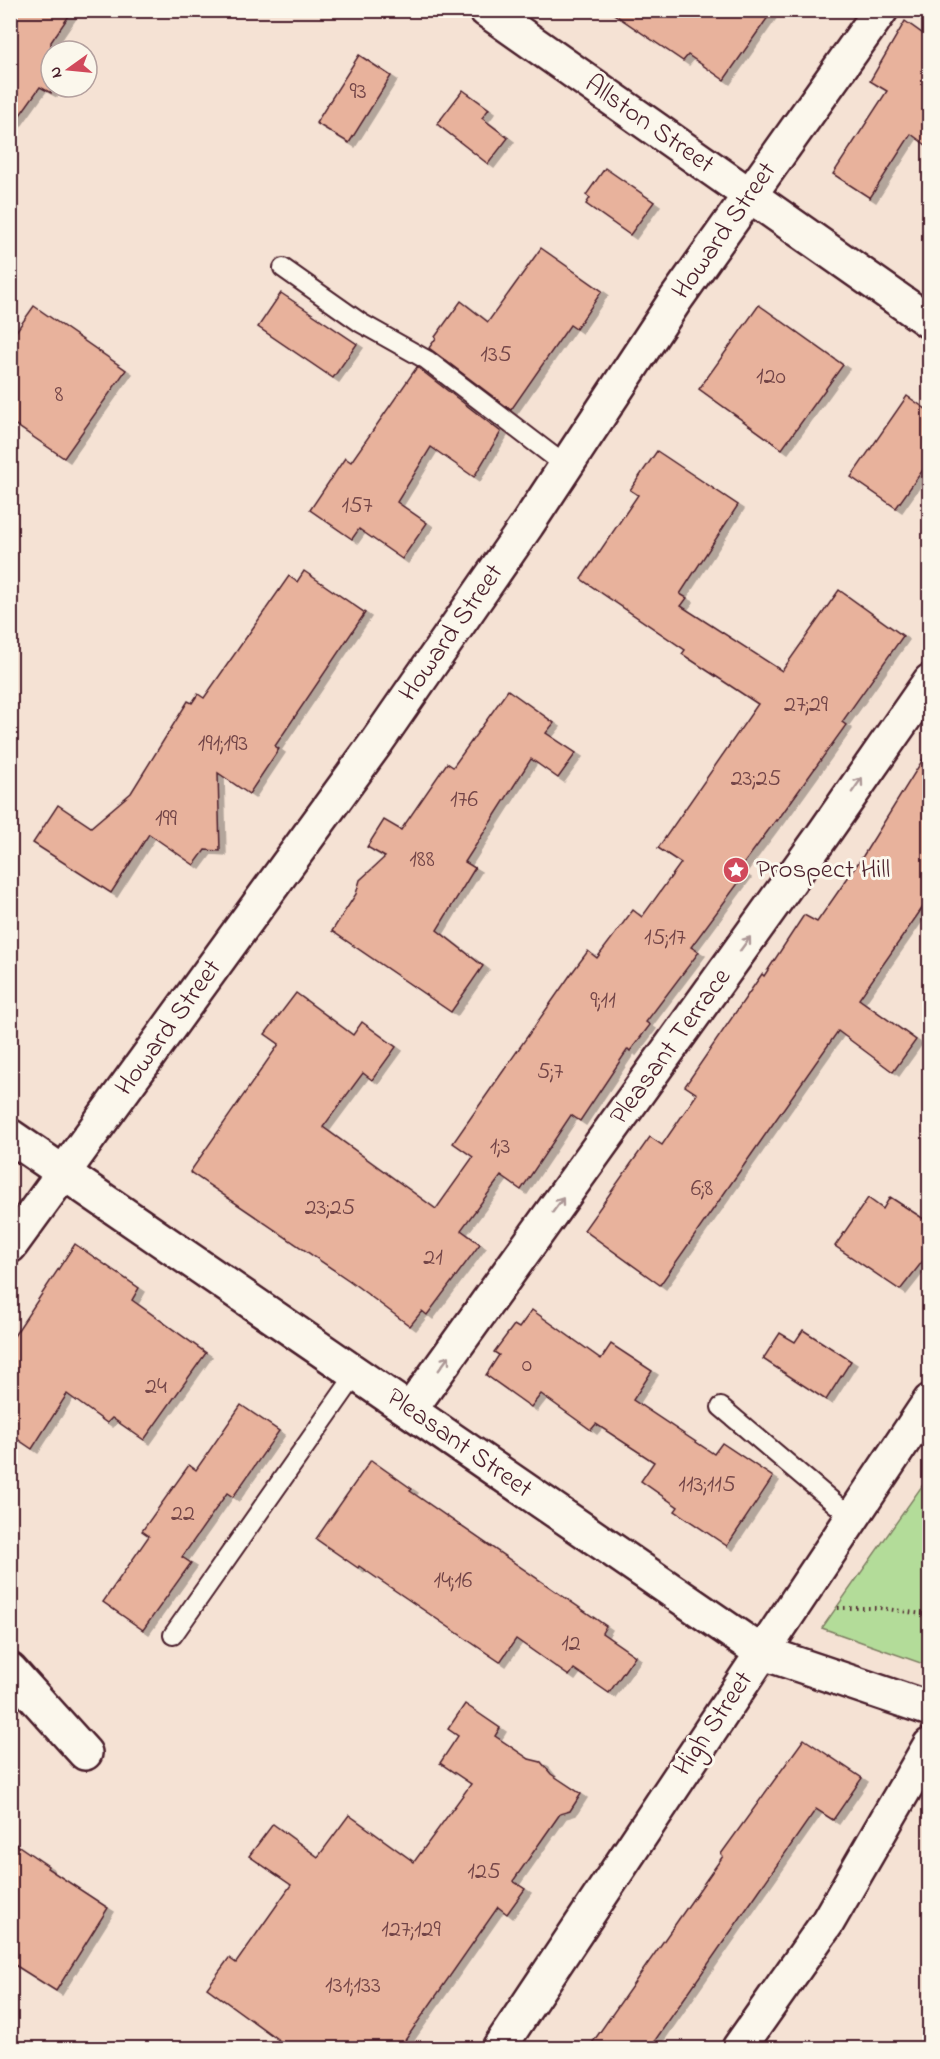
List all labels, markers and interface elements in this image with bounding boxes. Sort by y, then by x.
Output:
north arrow [39,39,99,99]
text: N [43,64,69,81]
street label: Allston Street [576,66,722,184]
house number: 93 [349,75,367,110]
street label: Howard Street [663,154,787,308]
house number: 135 [480,338,512,373]
house number: 120 [756,360,786,395]
house number: 8 [55,378,64,413]
house number: 157 [341,489,373,524]
street label: Howard Street [390,556,514,710]
house number: 27;29 [784,688,829,723]
house number: 191;193 [198,727,248,762]
house number: 23;25 [731,762,782,797]
one-way arrow [851,777,863,793]
house number: 176 [450,783,478,818]
house number: 199 [155,802,178,837]
house number: 188 [409,843,435,878]
place label: Prospect Hill [756,851,890,890]
place icon: Prospect Hill [721,855,751,885]
house number: 15;17 [644,921,686,956]
one-way arrow [739,936,751,952]
street label: Howard Street [106,952,232,1104]
street label: Pleasant Terrace [601,960,742,1134]
house number: 9;11 [590,984,616,1019]
house number: 5;7 [537,1055,563,1090]
house number: 1;3 [490,1130,510,1165]
house number: 6;8 [691,1172,713,1207]
house number: 23;25 [305,1191,356,1226]
one-way arrow [552,1197,564,1213]
house number: 21 [423,1241,443,1276]
house number: 0 [522,1348,532,1383]
one-way arrow [437,1355,450,1371]
house number: 24 [145,1370,167,1405]
street label: Pleasant Street [378,1379,540,1509]
house number: 113;115 [678,1468,736,1503]
house number: 22 [171,1497,195,1532]
house number: 14;16 [434,1564,473,1599]
house number: 12 [561,1627,581,1662]
street label: High Street [664,1664,764,1784]
house number: 125 [467,1855,501,1890]
house number: 127;129 [381,1913,441,1948]
house number: 131;133 [325,1969,381,2004]

